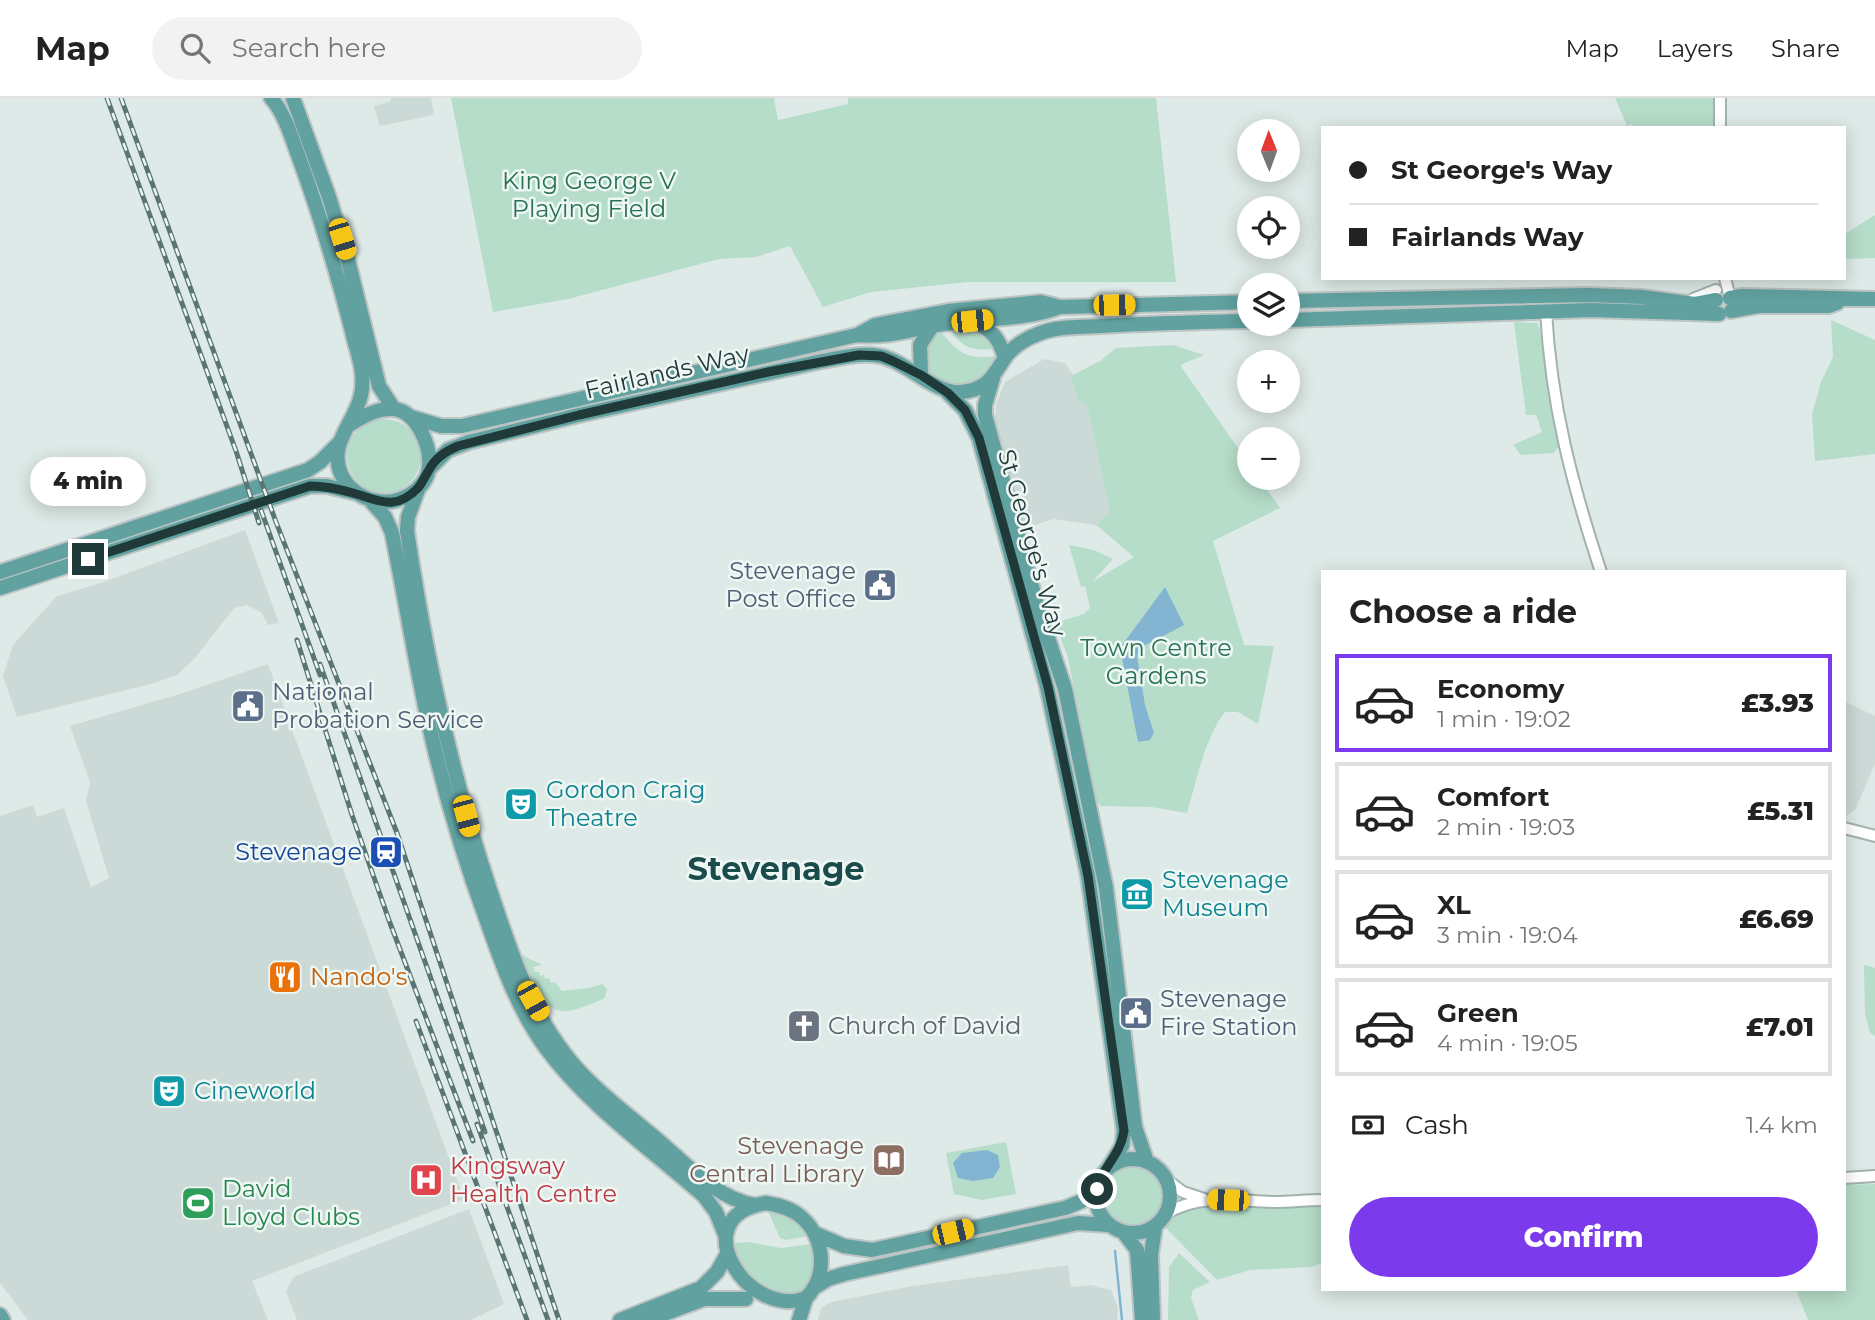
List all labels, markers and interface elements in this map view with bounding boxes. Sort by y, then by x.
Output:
search box [152,17,642,80]
text: Map [35,28,110,68]
icon: search [176,29,214,67]
text: Search here [232,32,386,64]
text: Map [1565,34,1619,63]
text: Layers [1657,34,1733,63]
text: Share [1771,34,1840,63]
north arrow [1237,119,1300,182]
map controls [1237,119,1300,490]
text: St George's Way [1391,154,1612,186]
park label: King George V Playing Field [502,166,676,223]
button: locate [1237,196,1300,259]
car [326,216,359,262]
text: Fairlands Way [1391,221,1583,253]
button: layers [1237,273,1300,336]
car [1093,294,1136,316]
car [951,308,994,334]
street label: Fairlands Way [582,338,752,405]
button: + [1237,350,1300,413]
button: − [1237,427,1300,490]
street label: St George's Way [992,446,1073,640]
callout: 4 min [30,458,146,506]
text: 4 min [53,467,123,495]
route end [72,543,104,575]
place label: Stevenage Post Office [726,556,856,613]
public building icon: Stevenage Post Office [861,566,899,604]
text: Choose a ride [1349,592,1577,631]
park label: Town Centre Gardens [1080,633,1232,690]
icon: car [1353,672,1416,735]
text: Economy [1437,673,1564,705]
place label: National Probation Service [272,677,484,734]
public building icon: National Probation Service [229,687,267,725]
text: £3.93 [1741,687,1814,719]
text: 1 min · 19:02 [1437,705,1571,733]
place label: Gordon Craig Theatre [546,775,705,832]
icon: car [1353,780,1416,843]
text: Comfort [1437,781,1549,813]
theatre icon: Gordon Craig Theatre [502,785,540,823]
car [451,793,482,839]
text: £5.31 [1747,795,1814,827]
text: 2 min · 19:03 [1437,813,1575,841]
station icon: Stevenage [367,833,405,871]
place label: Stevenage [235,837,362,866]
district label: Stevenage [687,849,865,888]
place label: Stevenage Museum [1162,865,1289,922]
museum icon: Stevenage Museum [1118,875,1156,913]
icon: car [1353,888,1416,951]
text: XL [1437,889,1471,921]
text: £6.69 [1739,903,1814,935]
text: 3 min · 19:04 [1437,921,1578,949]
restaurant icon: Nando's [266,958,304,996]
place label: Nando's [310,962,407,991]
car [514,978,553,1024]
place label: Stevenage Fire Station [1160,984,1297,1041]
public building icon: Stevenage Fire Station [1117,994,1155,1032]
icon: car [1353,996,1416,1059]
text: Green [1437,997,1519,1029]
church icon: Church of David [785,1007,823,1045]
place label: Church of David [828,1011,1021,1040]
text: £7.01 [1746,1011,1814,1043]
text: 4 min · 19:05 [1437,1029,1578,1057]
theatre icon: Cineworld [150,1072,188,1110]
place label: Cineworld [194,1076,316,1105]
icon: cash [1349,1106,1387,1144]
text: Cash [1405,1109,1469,1141]
text: 1.4 km [1746,1111,1818,1139]
place label: Stevenage Central Library [689,1131,864,1188]
library icon: Stevenage Central Library [870,1141,908,1179]
place label: Kingsway Health Centre [450,1151,617,1208]
hospital icon: Kingsway Health Centre [407,1161,445,1199]
route start [1081,1173,1113,1205]
place label: David Lloyd Clubs [222,1174,360,1231]
sports icon: David Lloyd Clubs [179,1184,217,1222]
car [1207,1189,1250,1211]
button: Confirm [1349,1197,1818,1277]
car [931,1217,976,1247]

